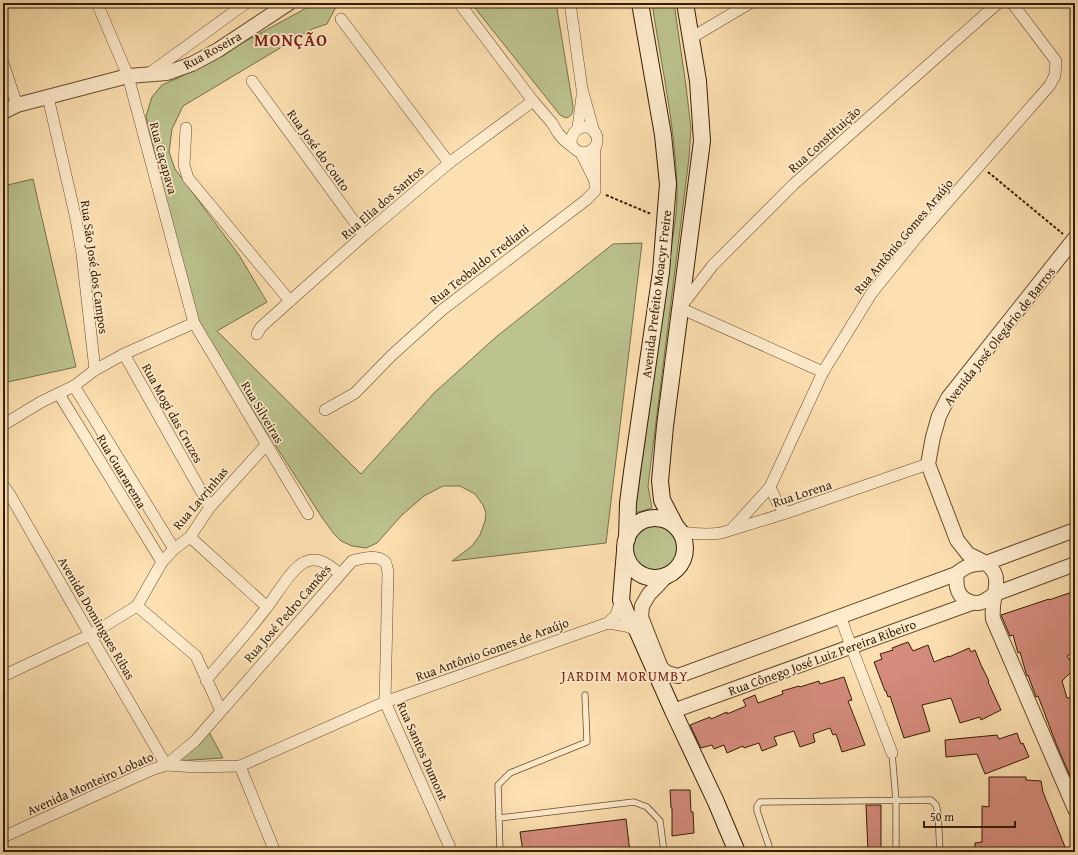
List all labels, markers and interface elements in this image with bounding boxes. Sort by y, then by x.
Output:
street label: Rua Roseira [180,26,246,74]
district label: MONÇÃO [254,27,328,52]
street label: Rua Constituição [784,101,865,177]
street label: Rua José do Couto [282,106,355,195]
street label: Rua Caçapava [145,120,182,197]
street label: Rua Elia dos Santos [337,161,428,244]
street label: Rua Antônio Gomes Araújo [849,174,958,298]
street label: Rua São José dos Campos [76,199,113,335]
street label: Avenida Prefeito Moacyr Freire [637,209,676,379]
street label: Rua Teobaldo Frediani [426,219,533,309]
street label: Avenida José Olegário de Barros [939,263,1060,410]
street label: Rua Mogi das Cruzes [137,360,208,467]
street label: Rua Silveiras [236,378,289,447]
street label: Rua Guararema [92,430,152,513]
street label: Rua Lavrinhas [168,463,232,534]
street label: Rua Lorena [770,475,835,512]
street label: Avenida Domingues Ribas [54,553,140,683]
street label: Rua José Pedro Camões [239,560,335,667]
street label: Rua Antônio Gomes de Araújo [413,613,572,686]
street label: Rua Cônego José Luiz Pereira Ribeiro [726,614,919,700]
district label: JARDIM MORUMBY [559,666,689,686]
street label: Rua Santos Dumont [392,699,453,804]
street label: Avenida Monteiro Lobato [24,747,157,820]
scale bar [924,803,1015,829]
text: 50 m [930,808,954,825]

